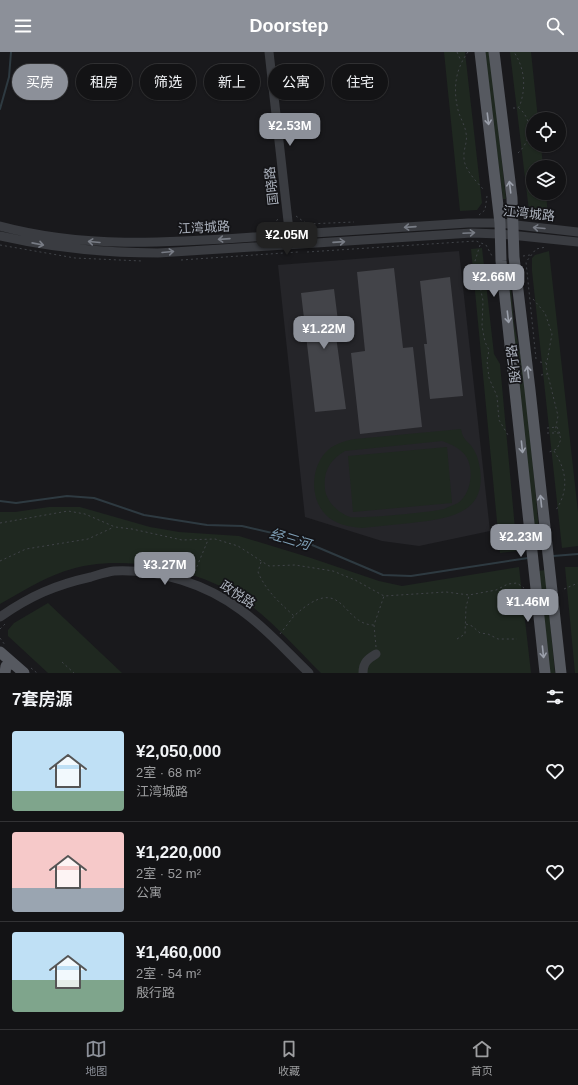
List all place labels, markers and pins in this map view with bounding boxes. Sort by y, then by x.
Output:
pin: ¥2.53M [257,113,323,147]
pin: ¥2.05M [254,222,320,256]
pin: ¥2.66M [461,264,527,298]
pin: ¥1.22M [291,316,357,350]
pin: ¥2.23M [488,524,554,558]
pin: ¥3.27M [132,552,198,586]
pin: ¥1.46M [495,589,561,623]

